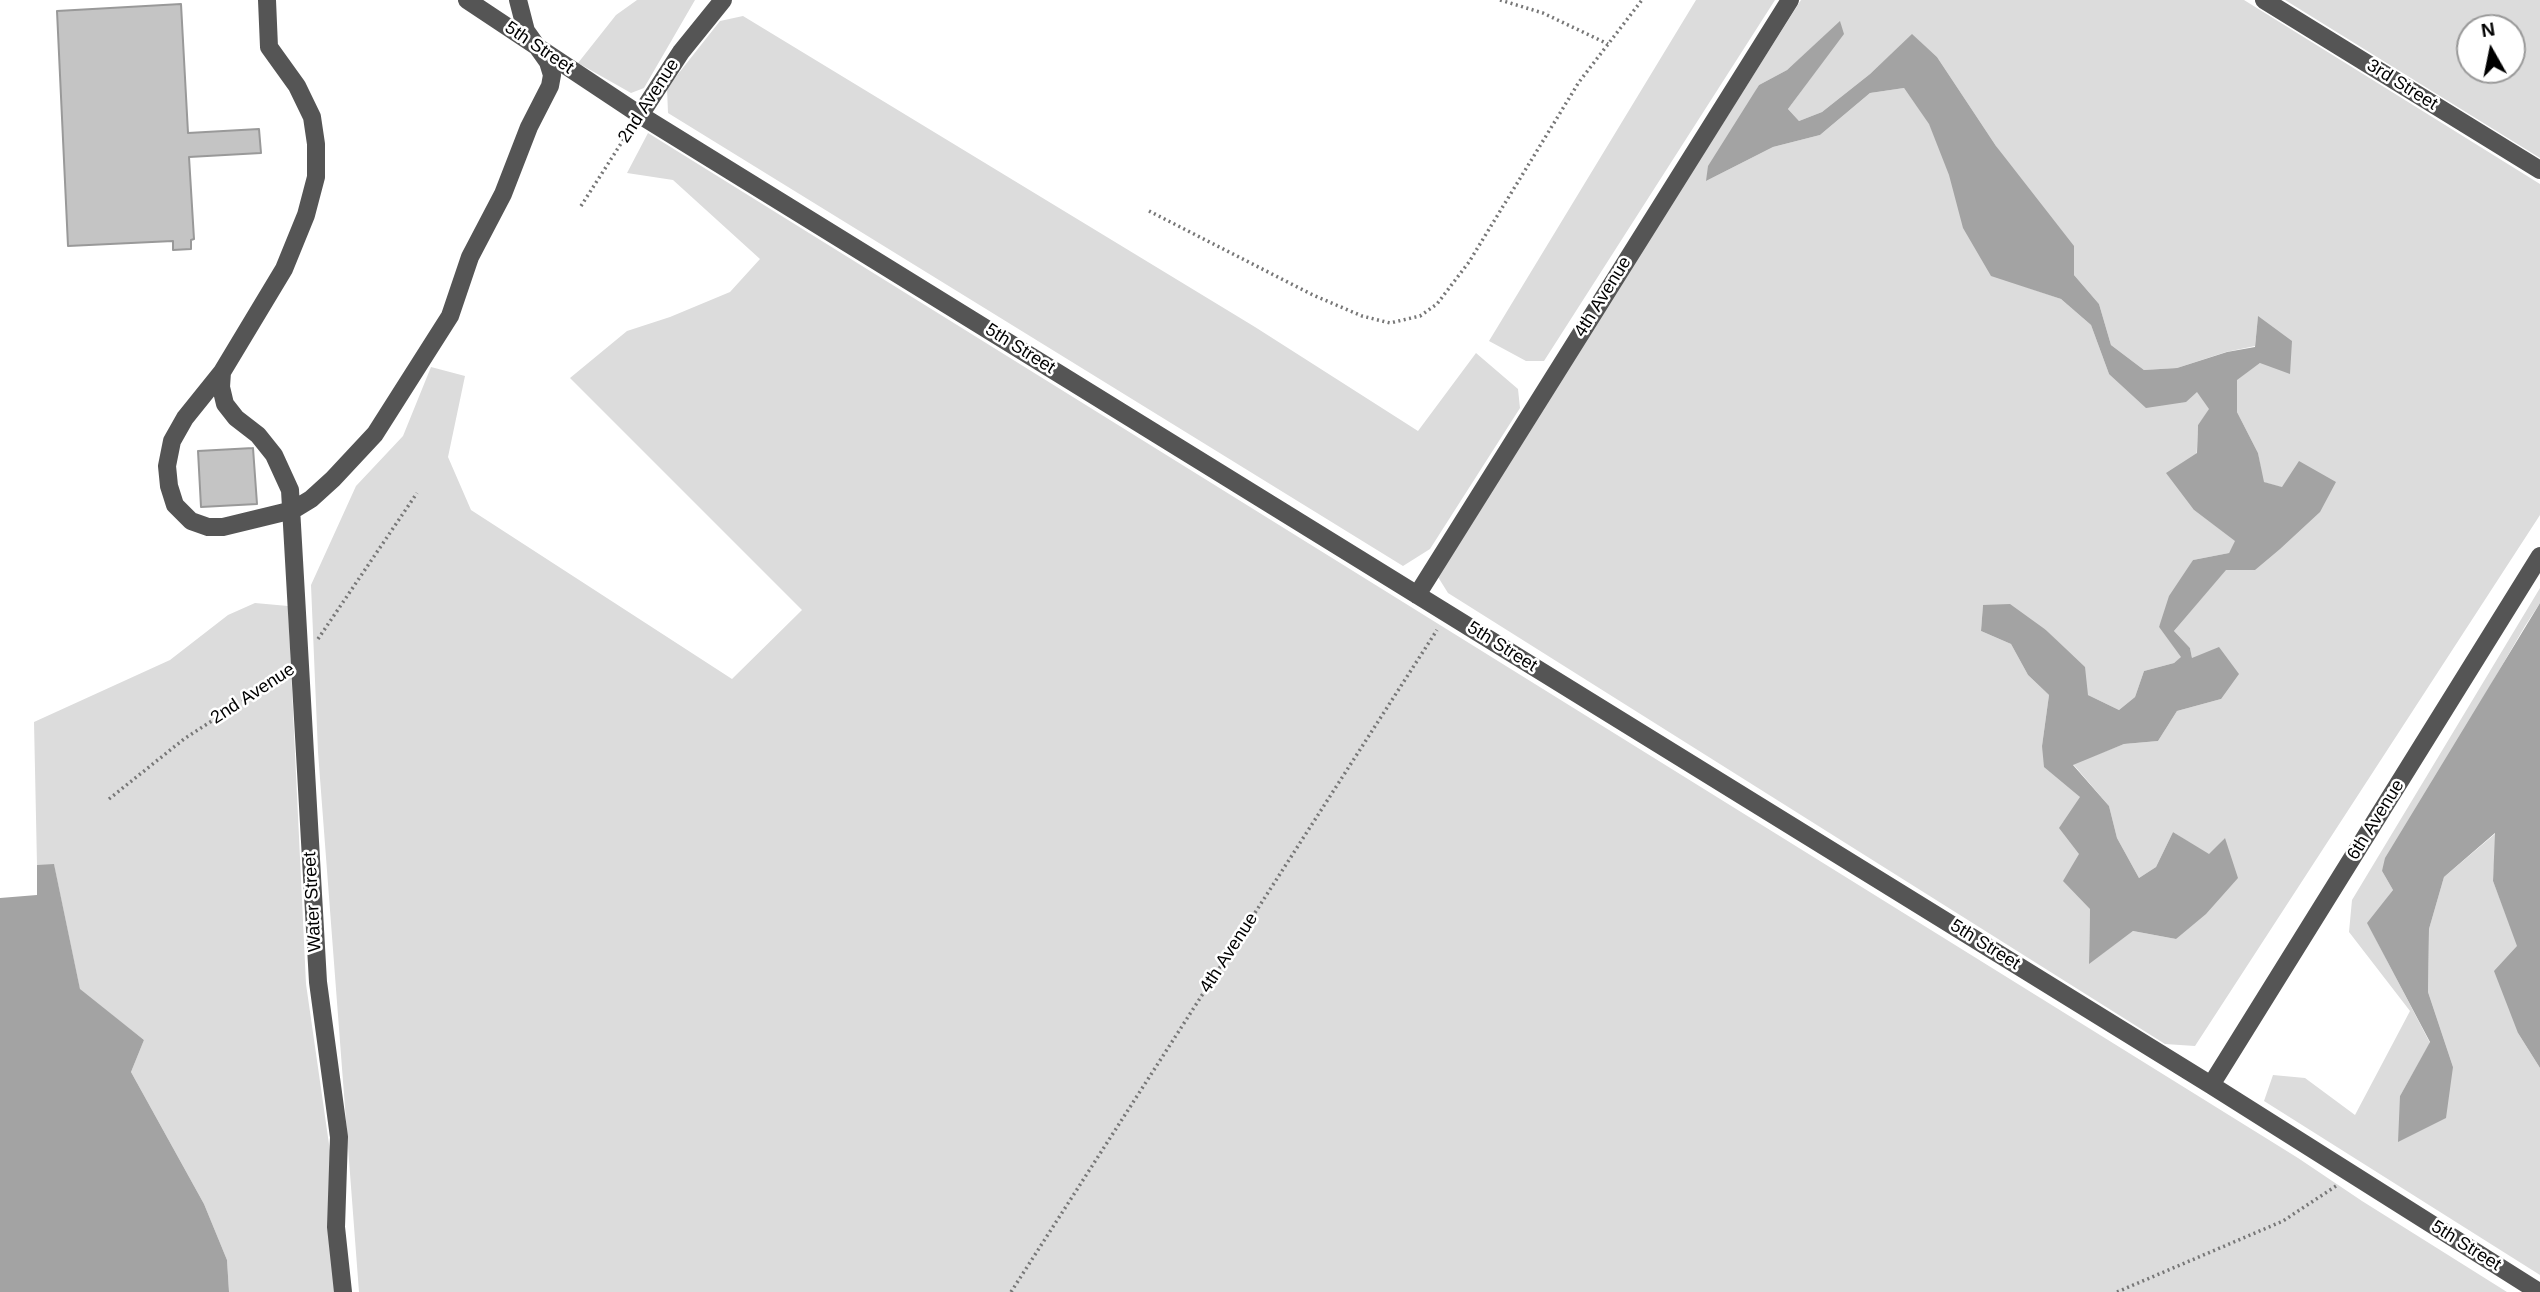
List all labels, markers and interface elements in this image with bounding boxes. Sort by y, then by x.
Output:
north arrow [2456,14,2526,84]
street label: 5th Street [501,17,577,79]
text: N [2480,18,2496,41]
street label: 2nd Avenue [614,55,684,147]
street label: 3rd Street [2363,55,2441,115]
street label: 4th Avenue [1570,253,1636,341]
street label: 5th Street [981,319,1059,379]
street label: 5th Street [1463,617,1541,677]
street label: 2nd Avenue [207,659,299,729]
street label: 6th Avenue [2343,776,2409,864]
street label: Water Street [300,851,326,953]
street label: 4th Avenue [1195,909,1263,997]
street label: 5th Street [1946,915,2024,975]
street label: 5th Street [2427,1216,2505,1276]

